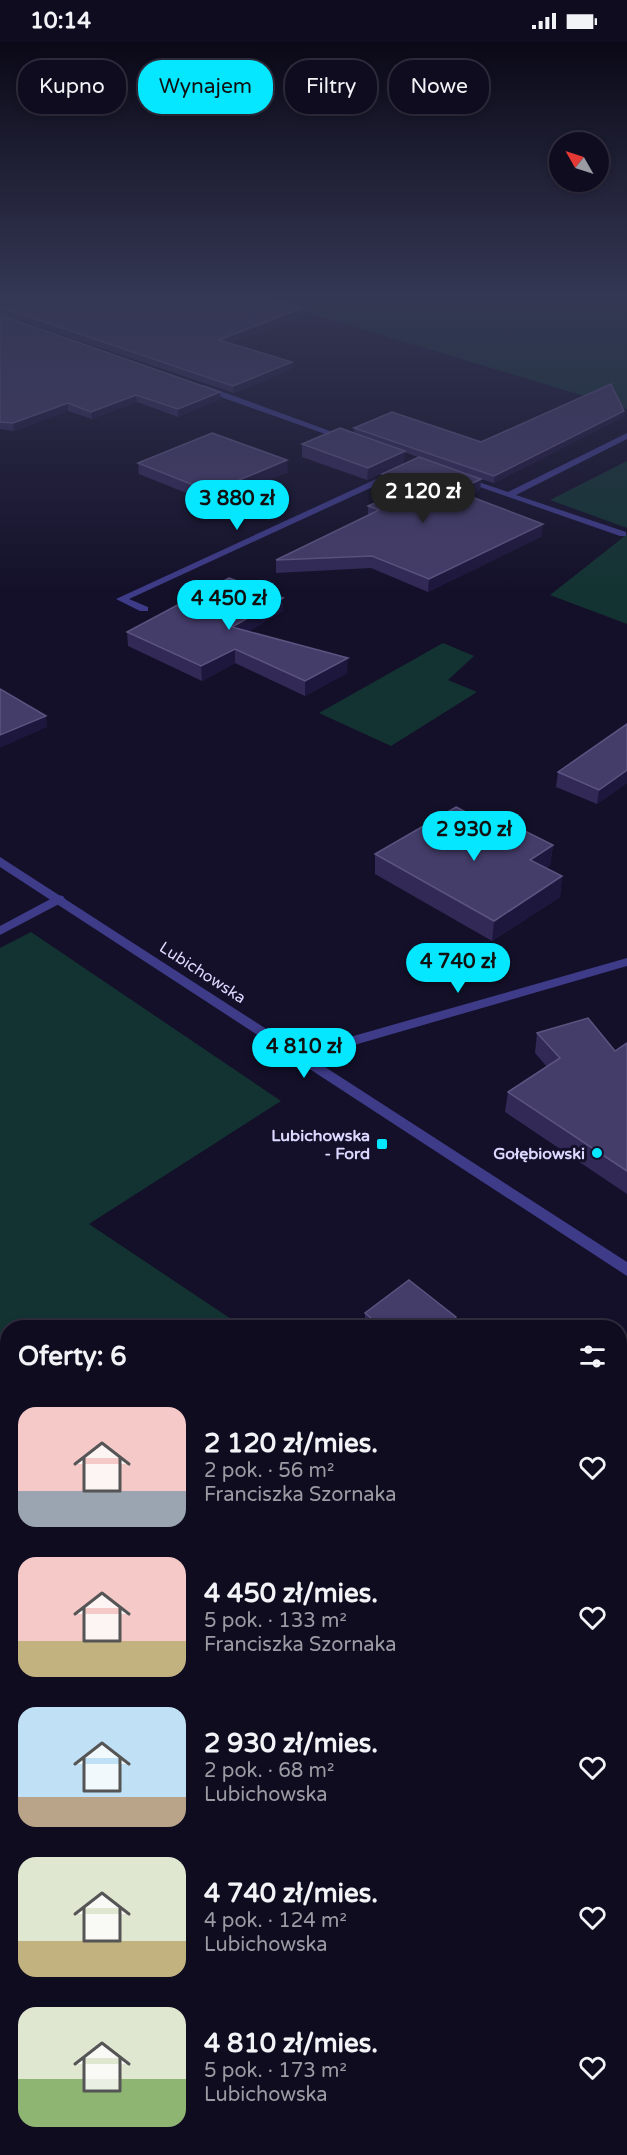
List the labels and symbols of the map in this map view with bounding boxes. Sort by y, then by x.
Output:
north arrow [549,132,609,192]
pin: 2 120 zł [361,473,485,524]
pin: 3 880 zł [175,480,299,531]
pin: 4 450 zł [167,580,291,631]
pin: 2 930 zł [412,811,536,862]
street label: Lubichowska [156,938,249,1008]
pin: 4 740 zł [396,943,520,994]
pin: 4 810 zł [242,1028,366,1079]
place label: Lubichowska - Ford [271,1126,370,1164]
marker: Lubichowska - Ford [375,1137,389,1151]
place label: Gołębiowski [493,1144,585,1164]
marker: Gołębiowski [590,1146,604,1160]

